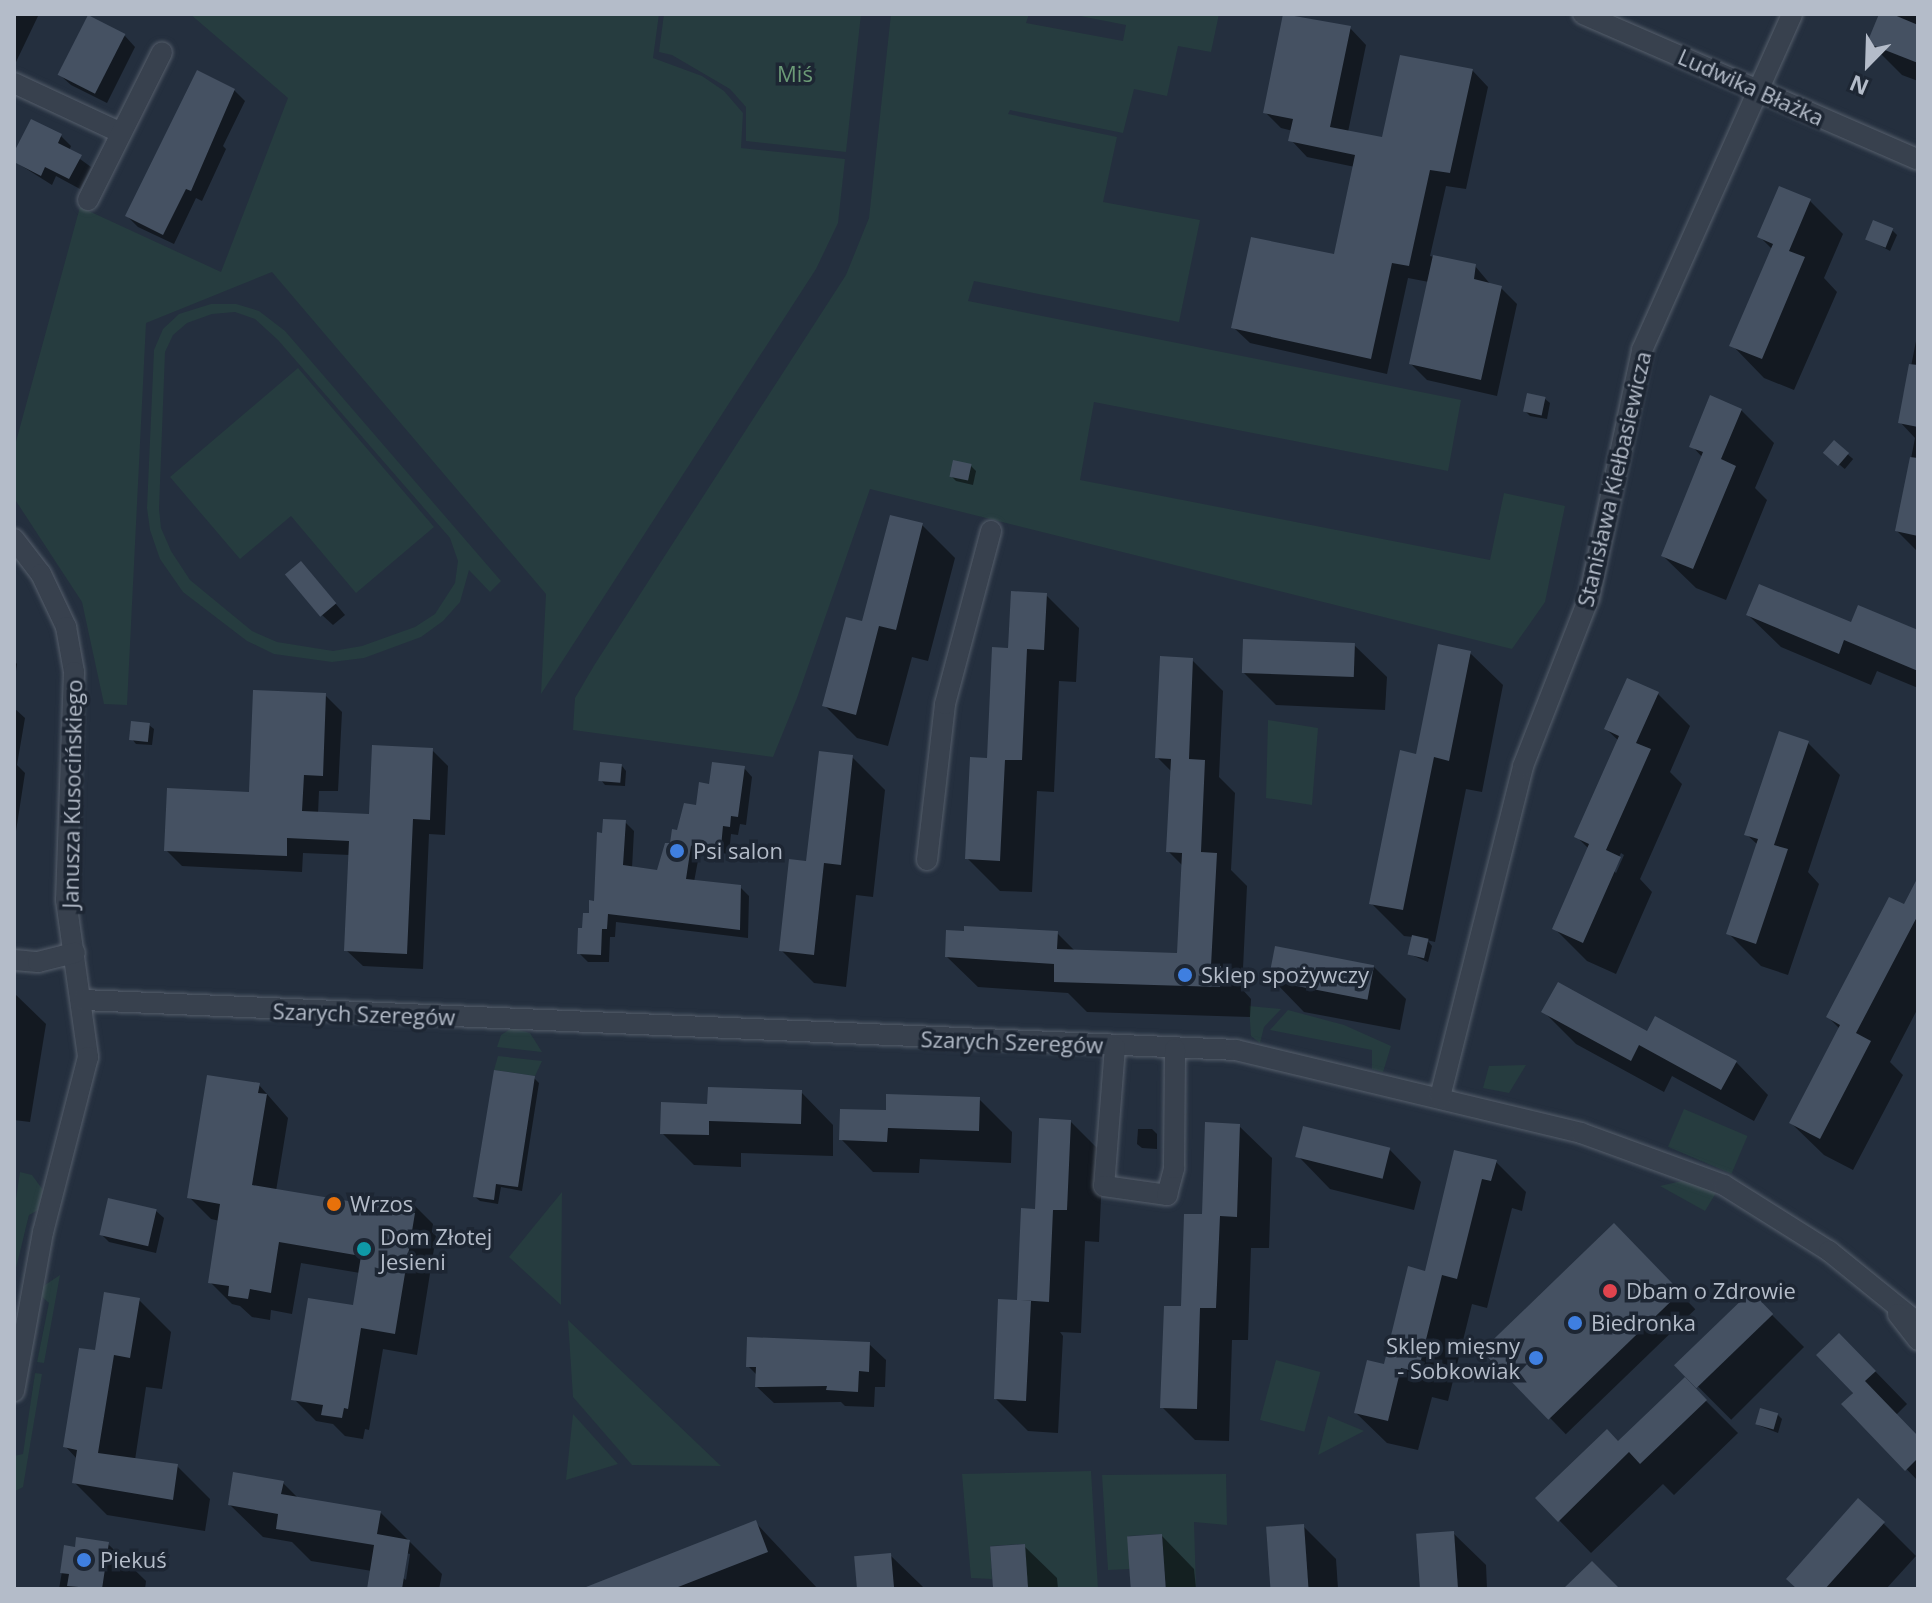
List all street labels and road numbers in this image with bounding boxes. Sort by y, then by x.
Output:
street label: Ludwika Błażka [1674,43,1828,131]
street label: Stanisława Kiełbasiewicza [1572,349,1656,609]
street label: Janusza Kusocińskiego [57,679,87,909]
street label: Szarych Szeregów [272,998,456,1030]
street label: Szarych Szeregów [920,1026,1104,1058]

